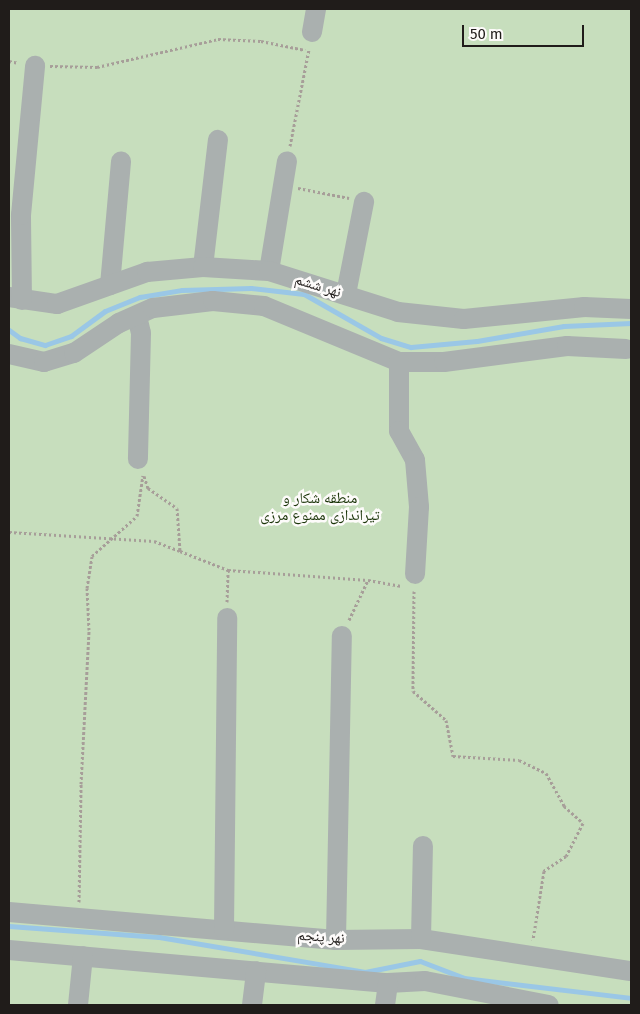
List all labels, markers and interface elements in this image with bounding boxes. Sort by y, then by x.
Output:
scale bar [465,15,588,47]
text: 50 m [470,25,503,43]
street label: نهر ششم [293,270,343,302]
park label: منطقه شکار و تیراندازی ممنوع مرزی [260,489,380,524]
street label: نهر پنجم [297,926,345,948]

